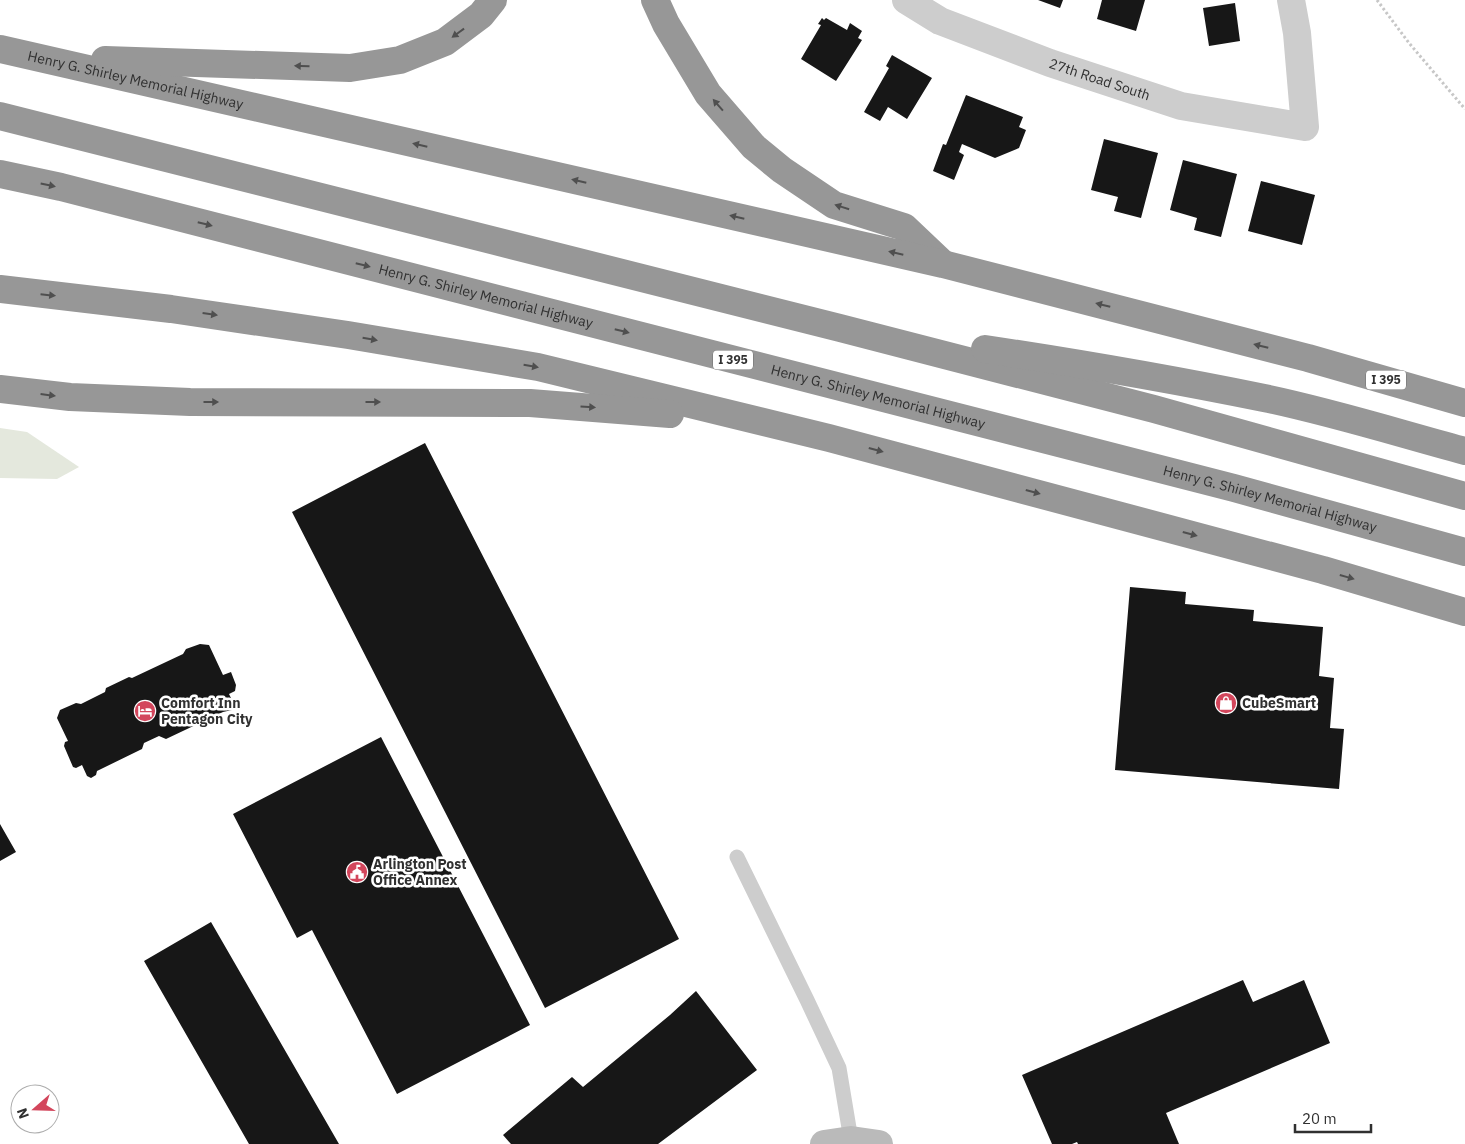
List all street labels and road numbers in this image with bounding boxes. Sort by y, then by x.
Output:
street label: Henry G. Shirley Memorial Highway [26,47,245,113]
street label: 27th Road South [1047,54,1153,104]
street label: Henry G. Shirley Memorial Highway [377,260,595,332]
road number: I 395 [713,350,753,370]
street label: Henry G. Shirley Memorial Highway [769,361,987,433]
road number: I 395 [1366,370,1406,390]
street label: Henry G. Shirley Memorial Highway [1161,461,1379,536]

